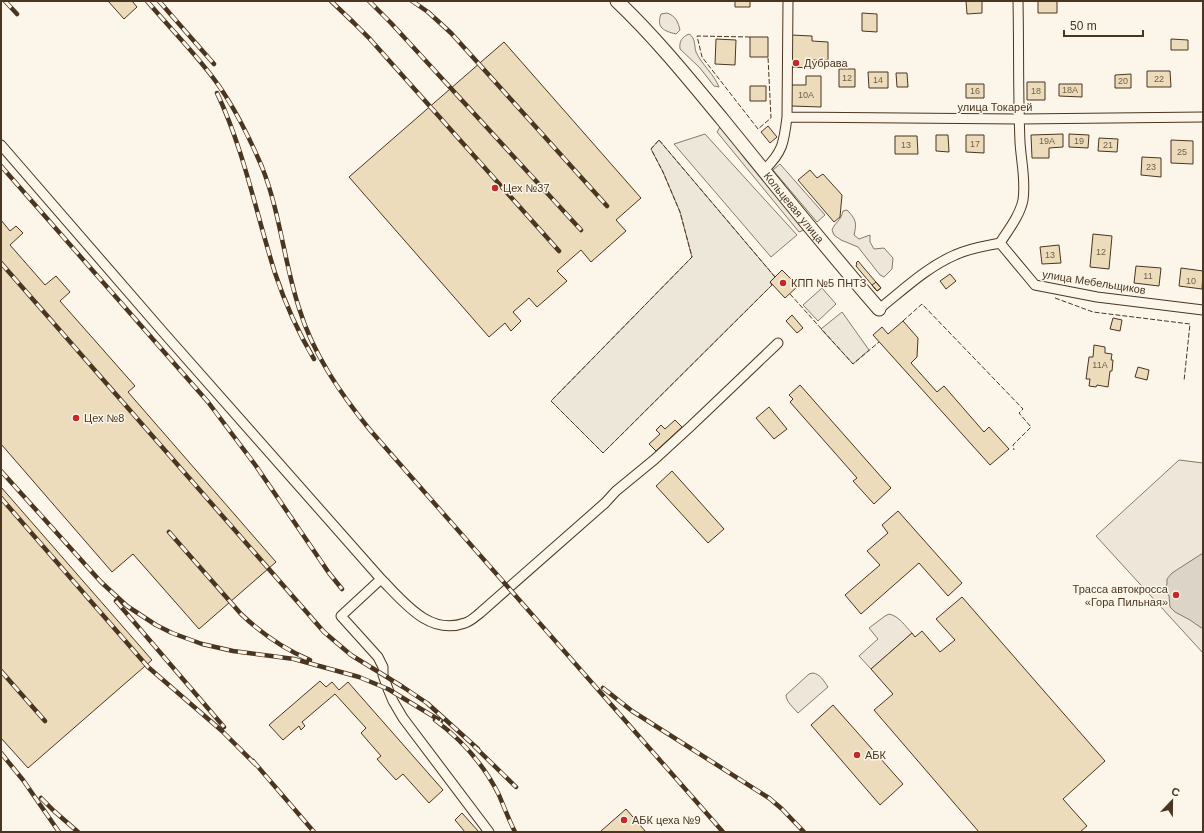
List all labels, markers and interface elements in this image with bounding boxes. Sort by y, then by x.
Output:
scale bar [1064,12,1143,38]
text: 50 m [1070,19,1097,33]
place label: Дубрава [804,57,849,69]
marker: Дубрава [791,58,801,68]
house number: 12 [842,73,852,83]
house number: 22 [1154,74,1164,84]
house number: 14 [873,75,883,85]
house number: 20 [1118,76,1128,86]
house number: 18А [1062,85,1078,95]
house number: 16 [970,86,980,96]
house number: 18 [1031,86,1041,96]
house number: 10А [798,90,814,100]
street label: улица Токарей [958,101,1032,113]
house number: 19А [1039,136,1055,146]
house number: 19 [1074,136,1084,146]
house number: 17 [970,139,980,149]
house number: 13 [901,140,911,150]
house number: 21 [1103,140,1113,150]
house number: 25 [1177,147,1187,157]
house number: 23 [1146,162,1156,172]
street label: Кольцевая улица [761,170,827,246]
place label: Цех №37 [503,182,550,194]
marker: Цех №37 [490,183,500,193]
house number: 12 [1096,247,1106,257]
house number: 13 [1045,250,1055,260]
street label: улица Мебельщиков [1041,268,1147,296]
house number: 11 [1143,271,1153,281]
house number: 10 [1186,276,1196,286]
place label: КПП №5 ПНТЗ [791,277,867,289]
marker: КПП №5 ПНТЗ [778,278,788,288]
house number: 11А [1092,360,1108,370]
place label: Цех №8 [84,412,125,424]
marker: Цех №8 [71,413,81,423]
place label: Трасса автокросса «Гора Пильная» [1073,583,1169,608]
marker: Трасса автокросса «Гора Пильная» [1171,590,1181,600]
place label: АБК [865,749,887,761]
marker: АБК [852,750,862,760]
north arrow [1152,781,1192,821]
text: С [1170,785,1182,799]
place label: АБК цеха №9 [632,814,701,826]
marker: АБК цеха №9 [619,815,629,825]

